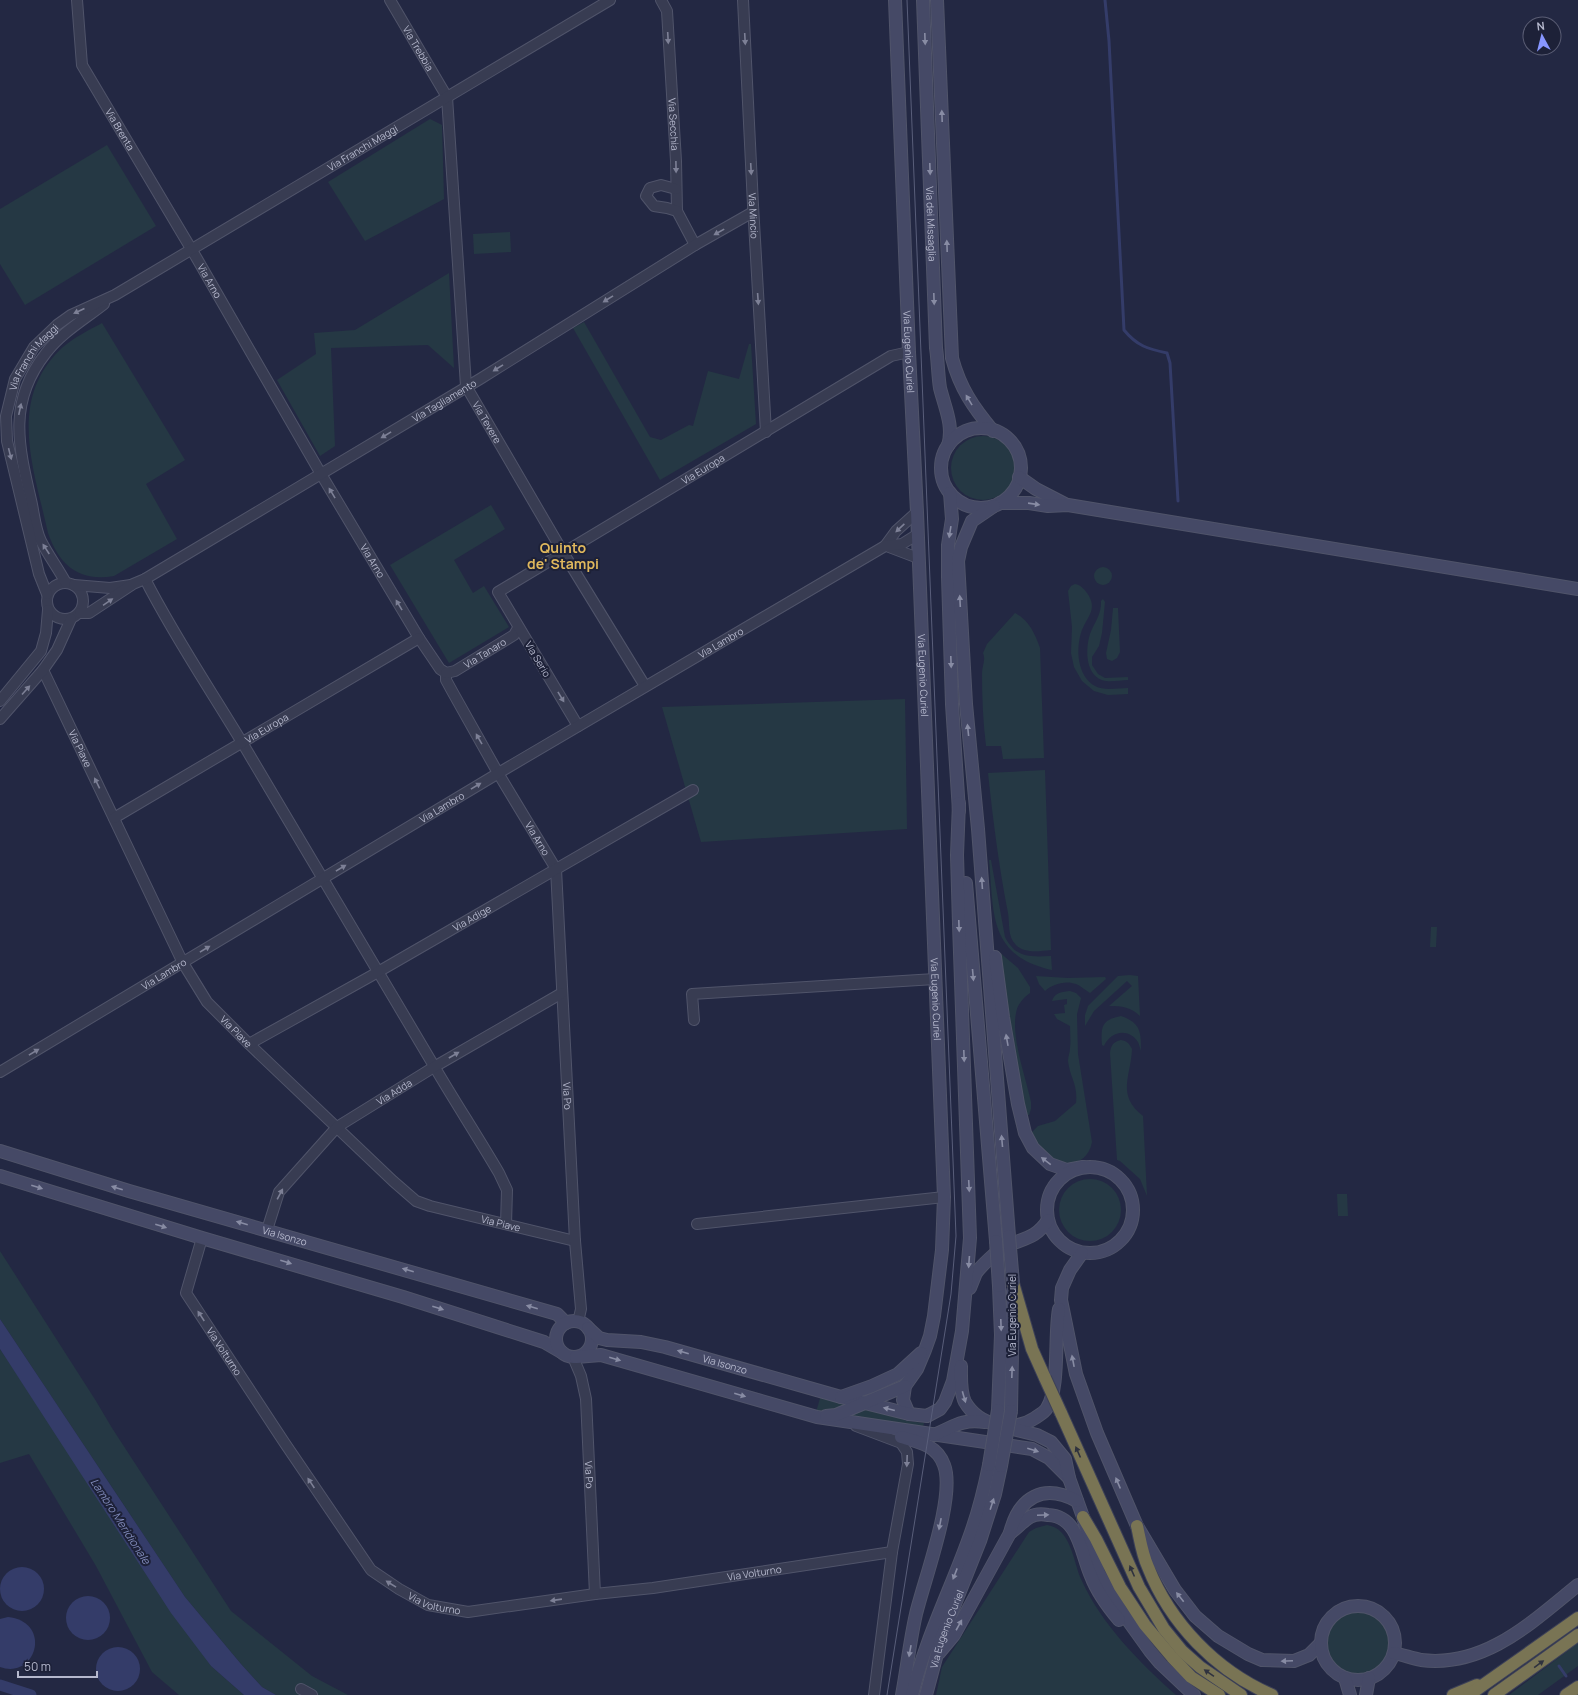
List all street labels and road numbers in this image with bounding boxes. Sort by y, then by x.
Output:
street label: Via Trebbia [400,23,437,74]
street label: Via Secchia [665,98,682,151]
street label: Via Brenta [102,106,138,153]
street label: Via Franchi Maggi [325,121,400,174]
street label: Via dei Missaglia [923,186,940,262]
street label: Via Mincio [745,192,762,239]
street label: Via Arno [194,261,225,301]
street label: Via Eugenio Curiel [900,310,918,393]
street label: Via Franchi Maggi [6,320,61,392]
street label: Via Tagliamento [409,376,479,425]
street label: Via Tevere [469,398,505,446]
street label: Via Europa [679,451,727,487]
street label: Via Arno [357,541,389,581]
street label: Via Lambro [695,624,746,661]
street label: Via Tanaro [461,634,509,671]
street label: Via Eugenio Curiel [915,634,932,717]
street label: Via Serio [522,638,554,680]
street label: Via Europa [242,710,291,746]
street label: Via Piave [66,727,96,770]
street label: Via Lambro [417,788,467,826]
street label: Via Arno [522,819,553,858]
street label: Via Adige [450,901,494,934]
street label: Via Lambro [139,955,189,993]
street label: Via Eugenio Curiel [928,958,945,1041]
street label: Via Piave [217,1012,256,1051]
street label: Via Adda [374,1075,415,1108]
street label: Via Po [560,1082,575,1110]
street label: Via Piave [480,1212,522,1235]
street label: Via Isonzo [261,1223,309,1249]
street label: Via Eugenio Curiel [1005,1274,1019,1356]
street label: Via Volturno [203,1324,245,1378]
street label: Via Isonzo [701,1351,749,1377]
street label: Via Po [582,1461,597,1489]
street label: Via Volturno [726,1562,783,1584]
street label: Via Volturno [406,1588,462,1618]
street label: Via Eugenio Curiel [926,1588,967,1670]

